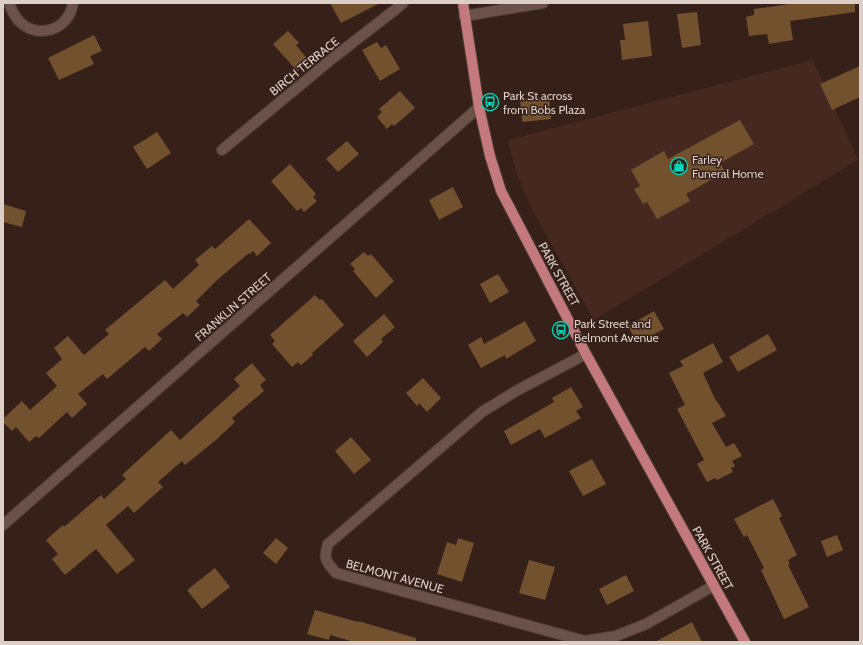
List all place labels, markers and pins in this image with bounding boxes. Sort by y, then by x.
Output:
place label: Park St across from Bobs Plaza [503,88,586,117]
bus stop icon: Park St across from Bobs Plaza [480,92,500,112]
place label: Farley Funeral Home [692,152,764,181]
shop icon: Farley Funeral Home [669,156,689,176]
place label: Park Street and Belmont Avenue [574,316,659,345]
bus stop icon: Park Street and Belmont Avenue [551,320,571,340]

